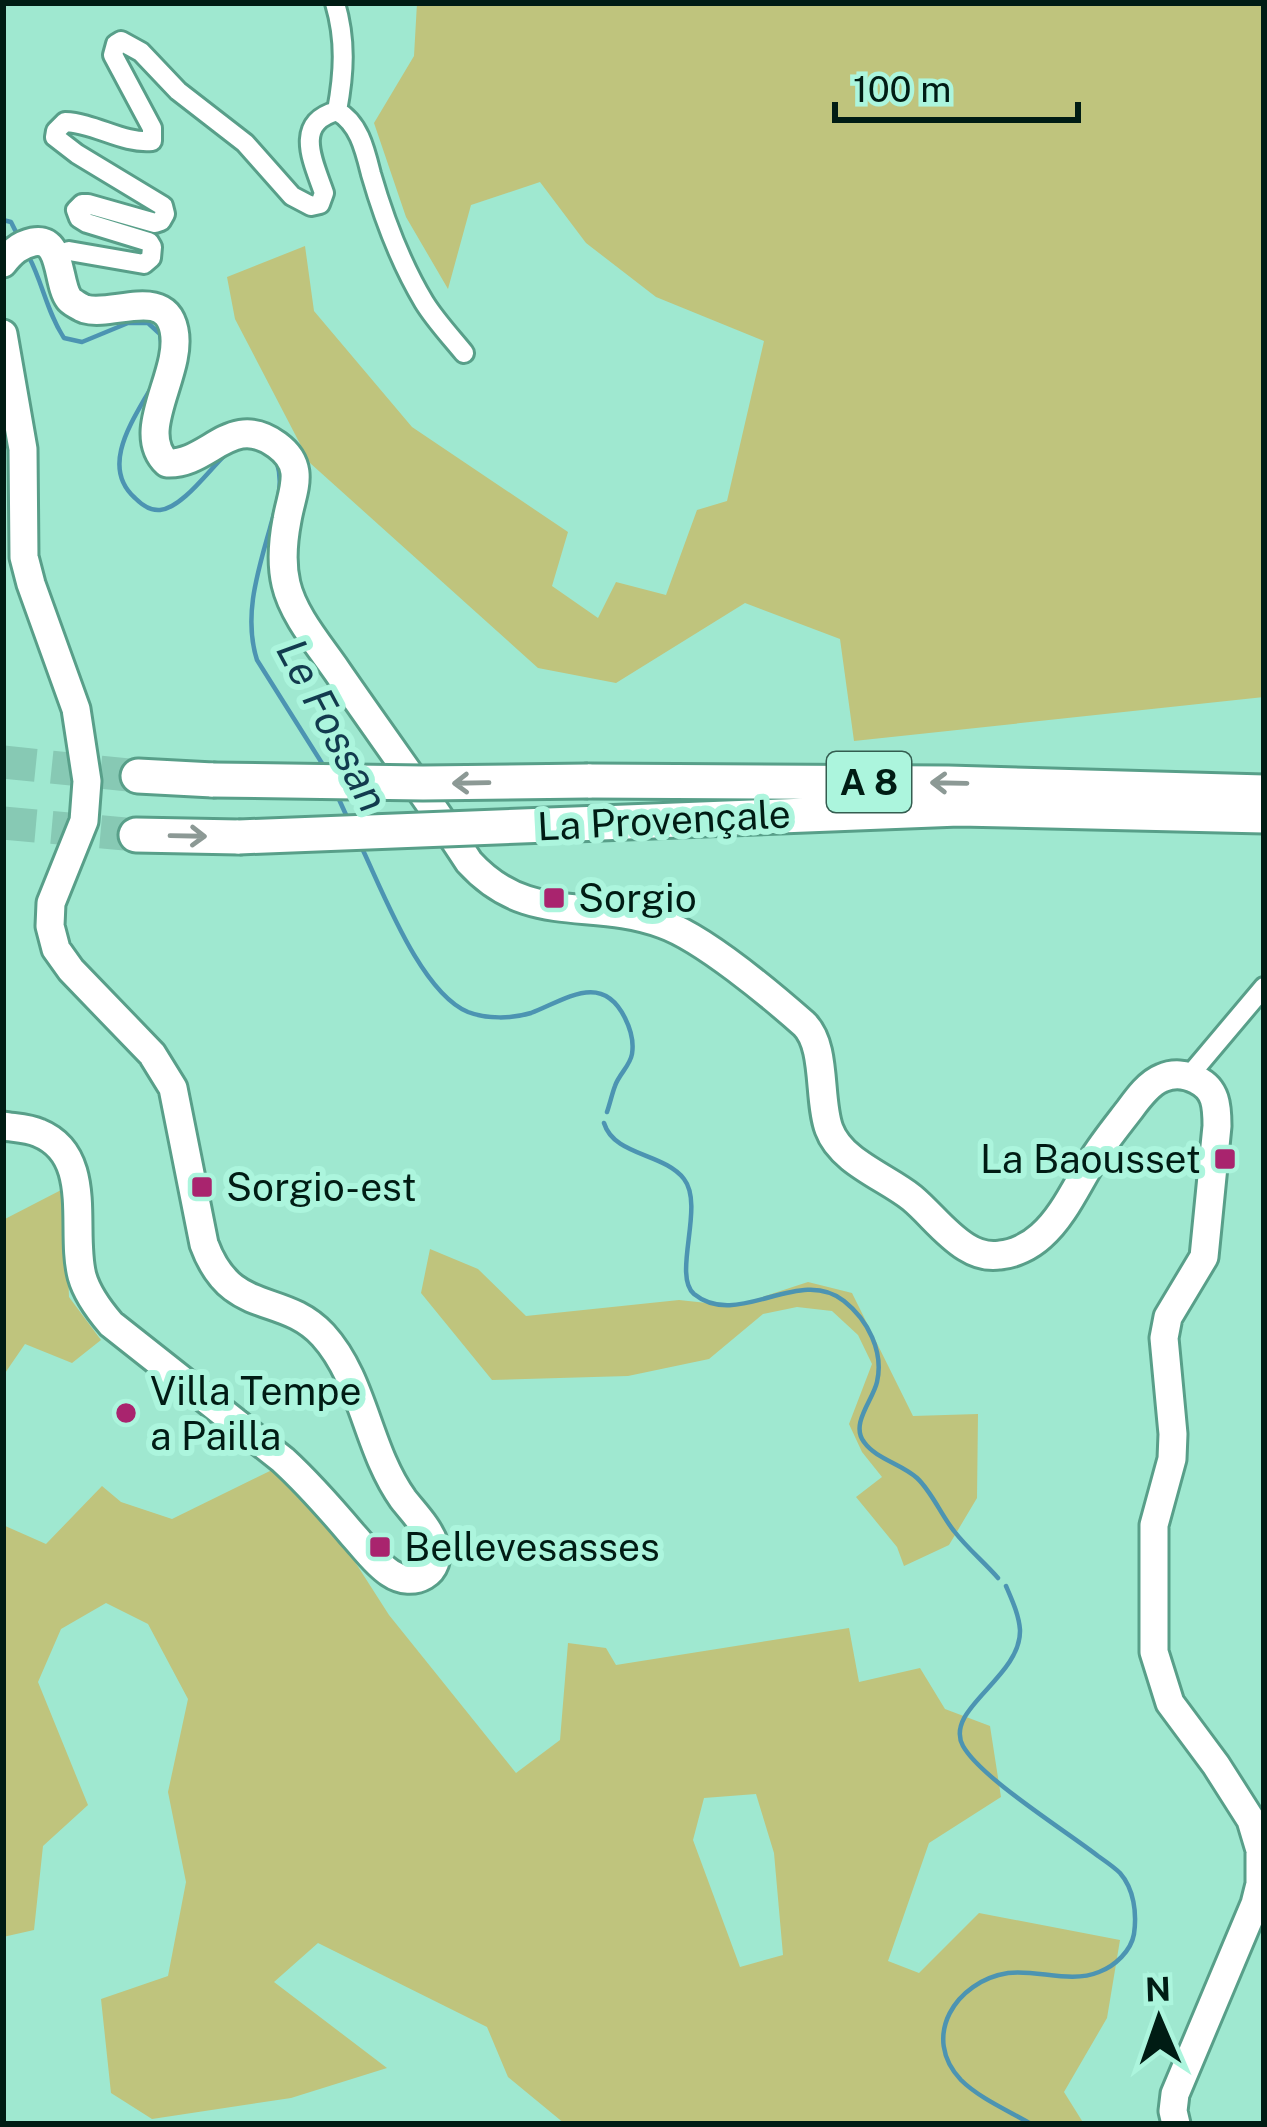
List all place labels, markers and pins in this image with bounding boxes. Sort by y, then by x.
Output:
place label: Sorgio [578,875,697,921]
marker: Sorgio [541,885,567,911]
place label: La Baousset [980,1136,1201,1182]
marker: La Baousset [1212,1146,1238,1172]
place label: Sorgio-est [226,1164,417,1210]
marker: Sorgio-est [189,1174,215,1200]
place label: Villa Tempe a Pailla [150,1368,362,1459]
marker: Villa Tempe a Pailla [113,1400,139,1426]
place label: Bellevesasses [404,1524,660,1570]
marker: Bellevesasses [367,1534,393,1560]

